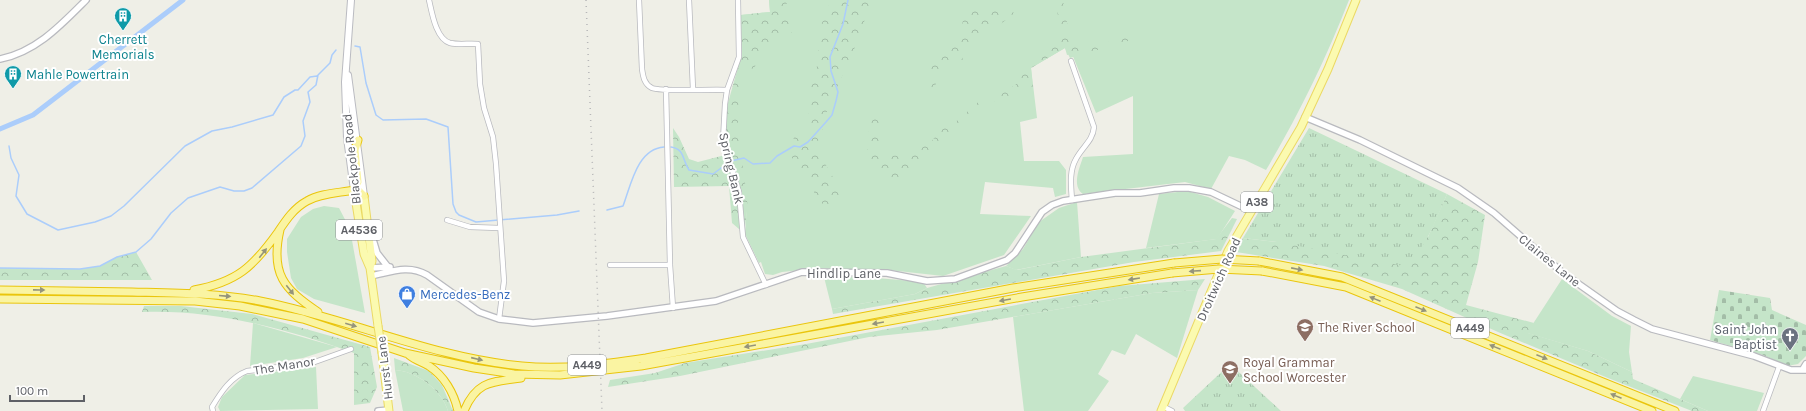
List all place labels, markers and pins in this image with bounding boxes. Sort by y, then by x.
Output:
building icon: Cherrett Memorials [113,6,133,31]
place label: Cherrett Memorials [91,32,155,62]
building icon: Mahle Powertrain [3,64,23,89]
place label: Mahle Powertrain [26,67,129,82]
shop icon: Mercedes-Benz [397,284,417,309]
place label: Mercedes-Benz [420,287,510,302]
school or university icon: The River School [1295,317,1315,342]
place label: The River School [1318,320,1415,335]
place label: Saint John Baptist [1714,322,1777,352]
church icon: Saint John Baptist [1780,326,1800,351]
place label: Royal Grammar School Worcester [1243,355,1346,385]
school or university icon: Royal Grammar School Worcester [1220,359,1240,384]

